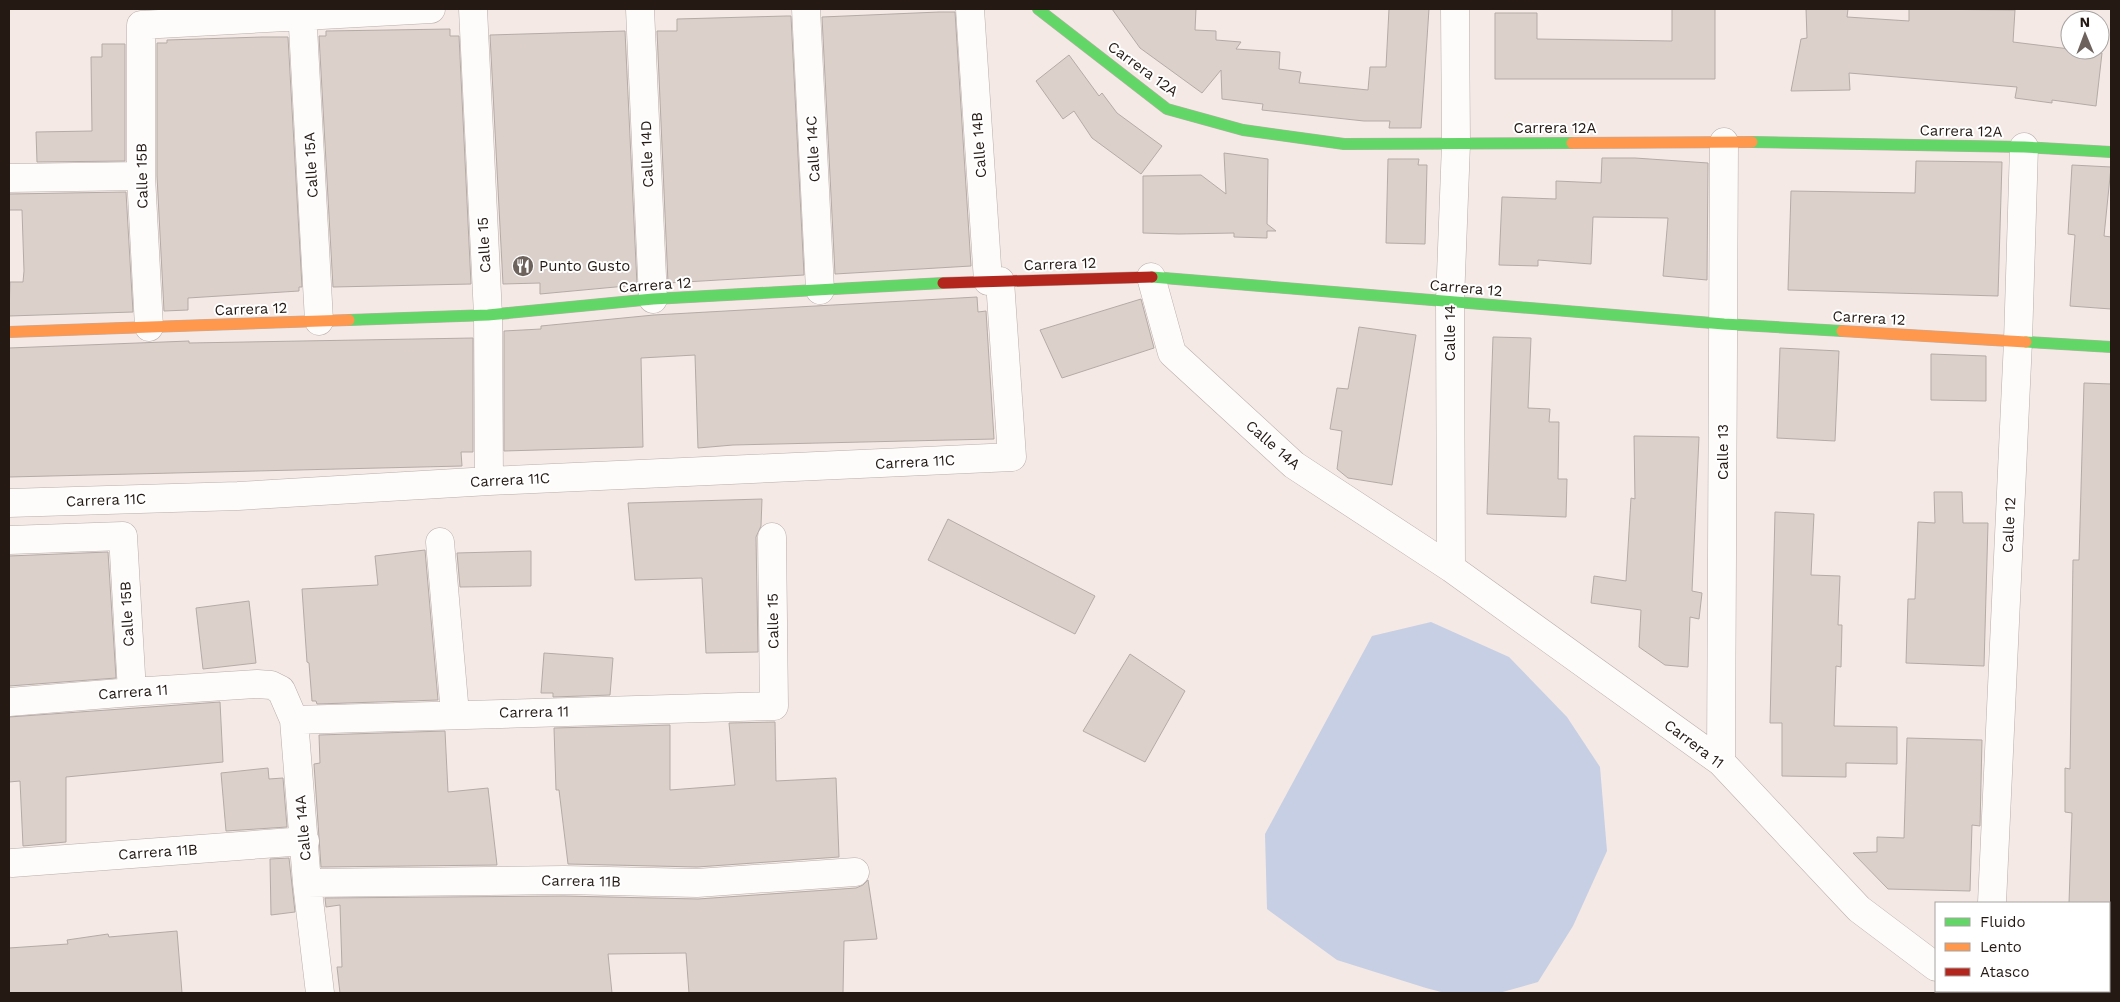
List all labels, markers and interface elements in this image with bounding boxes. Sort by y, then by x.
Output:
north arrow [2060,10,2110,60]
text: N [2079,14,2090,30]
street label: Carrera 12A [1104,37,1182,101]
street label: Calle 14B [968,111,990,179]
street label: Calle 14C [802,115,824,183]
street label: Carrera 12A [1514,119,1596,137]
street label: Calle 14D [637,120,657,188]
street label: Carrera 12A [1919,121,2003,141]
street label: Calle 15A [300,132,322,198]
street label: Calle 15B [132,143,152,209]
street label: Calle 15 [474,217,494,273]
restaurant icon: Punto Gusto [511,254,535,278]
street label: Carrera 12 [1023,254,1097,274]
place label: Punto Gusto [539,257,630,275]
street label: Carrera 12 [618,273,692,297]
street label: Carrera 12 [1429,276,1503,300]
street label: Carrera 12 [214,299,288,319]
street label: Calle 14 [1441,305,1459,361]
street label: Carrera 12 [1832,307,1906,329]
street label: Calle 14A [1242,416,1304,474]
street label: Calle 13 [1714,424,1732,480]
street label: Carrera 11C [874,451,956,473]
street label: Carrera 11C [469,469,551,491]
street label: Carrera 11C [66,490,146,510]
street label: Calle 12 [1999,497,2019,553]
street label: Calle 15B [116,581,138,647]
street label: Calle 15 [764,593,782,649]
street label: Carrera 11 [97,681,169,703]
street label: Carrera 11 [499,702,569,722]
street label: Carrera 11 [1661,716,1727,772]
street label: Calle 14A [291,794,315,862]
street label: Carrera 11B [118,840,198,864]
street label: Carrera 11B [541,871,621,891]
legend [1935,902,2110,992]
text: Fluido [1980,913,2025,931]
text: Lento [1980,938,2022,956]
text: Atasco [1980,963,2029,981]

